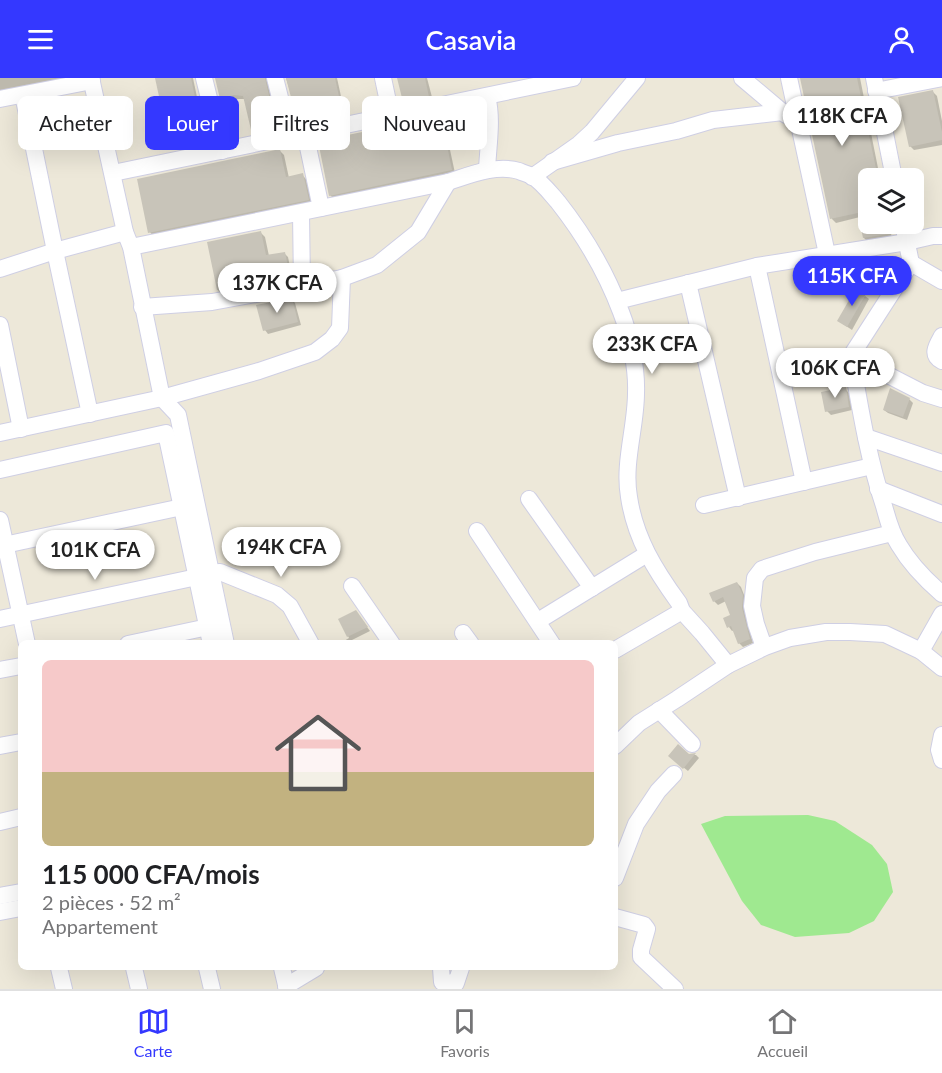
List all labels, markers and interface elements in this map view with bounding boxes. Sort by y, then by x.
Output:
icon: menu [24,23,57,56]
text: Casavia [426,23,516,56]
icon: person [885,23,918,56]
chip: Acheter [18,96,133,150]
chip: Louer [145,96,239,150]
chip: Filtres [251,96,350,150]
chip: Nouveau [362,96,487,150]
pin: 118K CFA [780,96,904,147]
text: 118K CFA [797,103,887,127]
map controls [858,168,924,234]
button: layers [858,168,924,234]
pin: 115K CFA [790,256,914,307]
pin: 137K CFA [215,263,339,314]
text: 115K CFA [807,263,897,287]
text: 137K CFA [232,270,322,294]
pin: 233K CFA [590,324,714,375]
text: 233K CFA [607,331,697,355]
pin: 106K CFA [773,348,897,399]
text: 106K CFA [790,355,880,379]
pin: 194K CFA [219,527,343,578]
pin: 101K CFA [33,530,157,581]
text: 194K CFA [236,534,326,558]
text: 101K CFA [50,537,140,561]
icon: home [264,699,372,807]
text: 115 000 CFA/mois [42,858,260,890]
text: 2 pièces · 52 m² [42,890,181,914]
text: Appartement [42,914,158,938]
tab: Carte [134,1005,172,1060]
tab: Favoris [440,1005,490,1060]
tab: Accueil [757,1005,808,1060]

